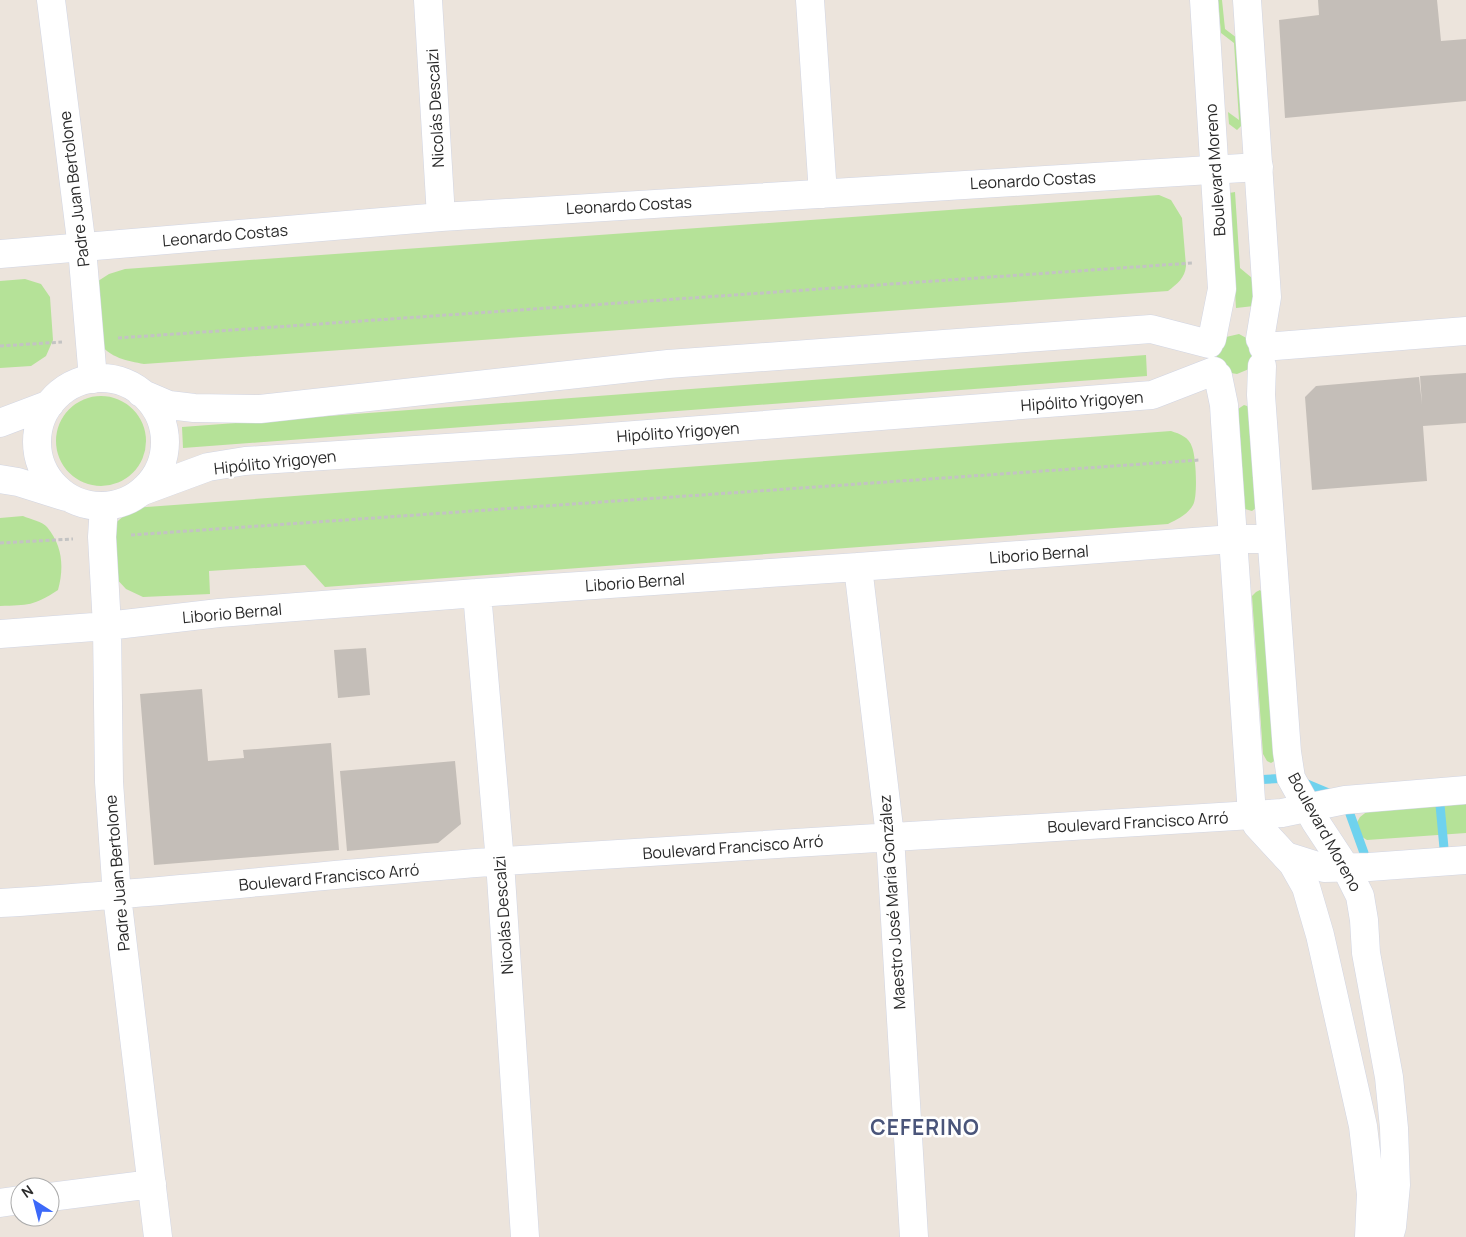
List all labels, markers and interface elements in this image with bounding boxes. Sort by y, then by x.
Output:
street label: Nicolás Descalzi [421,48,449,168]
street label: Boulevard Moreno [1199,103,1231,237]
street label: Padre Juan Bertolone [54,110,94,268]
street label: Leonardo Costas [969,166,1097,194]
street label: Leonardo Costas [565,191,693,219]
street label: Leonardo Costas [161,219,289,251]
street label: Hipólito Yrigoyen [1020,386,1144,416]
street label: Hipólito Yrigoyen [616,417,740,447]
street label: Hipólito Yrigoyen [213,445,337,479]
street label: Liborio Bernal [988,540,1090,568]
street label: Liborio Bernal [584,568,686,596]
street label: Liborio Bernal [181,598,283,628]
street label: Boulevard Moreno [1283,769,1367,895]
street label: Padre Juan Bertolone [99,794,135,952]
street label: Maestro José María González [874,794,910,1010]
street label: Boulevard Francisco Arró [1047,806,1229,838]
street label: Boulevard Francisco Arró [642,830,824,864]
street label: Nicolás Descalzi [488,855,518,975]
street label: Boulevard Francisco Arró [238,858,420,896]
district label: CEFERINO [870,1113,980,1141]
north arrow [10,1177,60,1227]
text: N [17,1180,37,1202]

